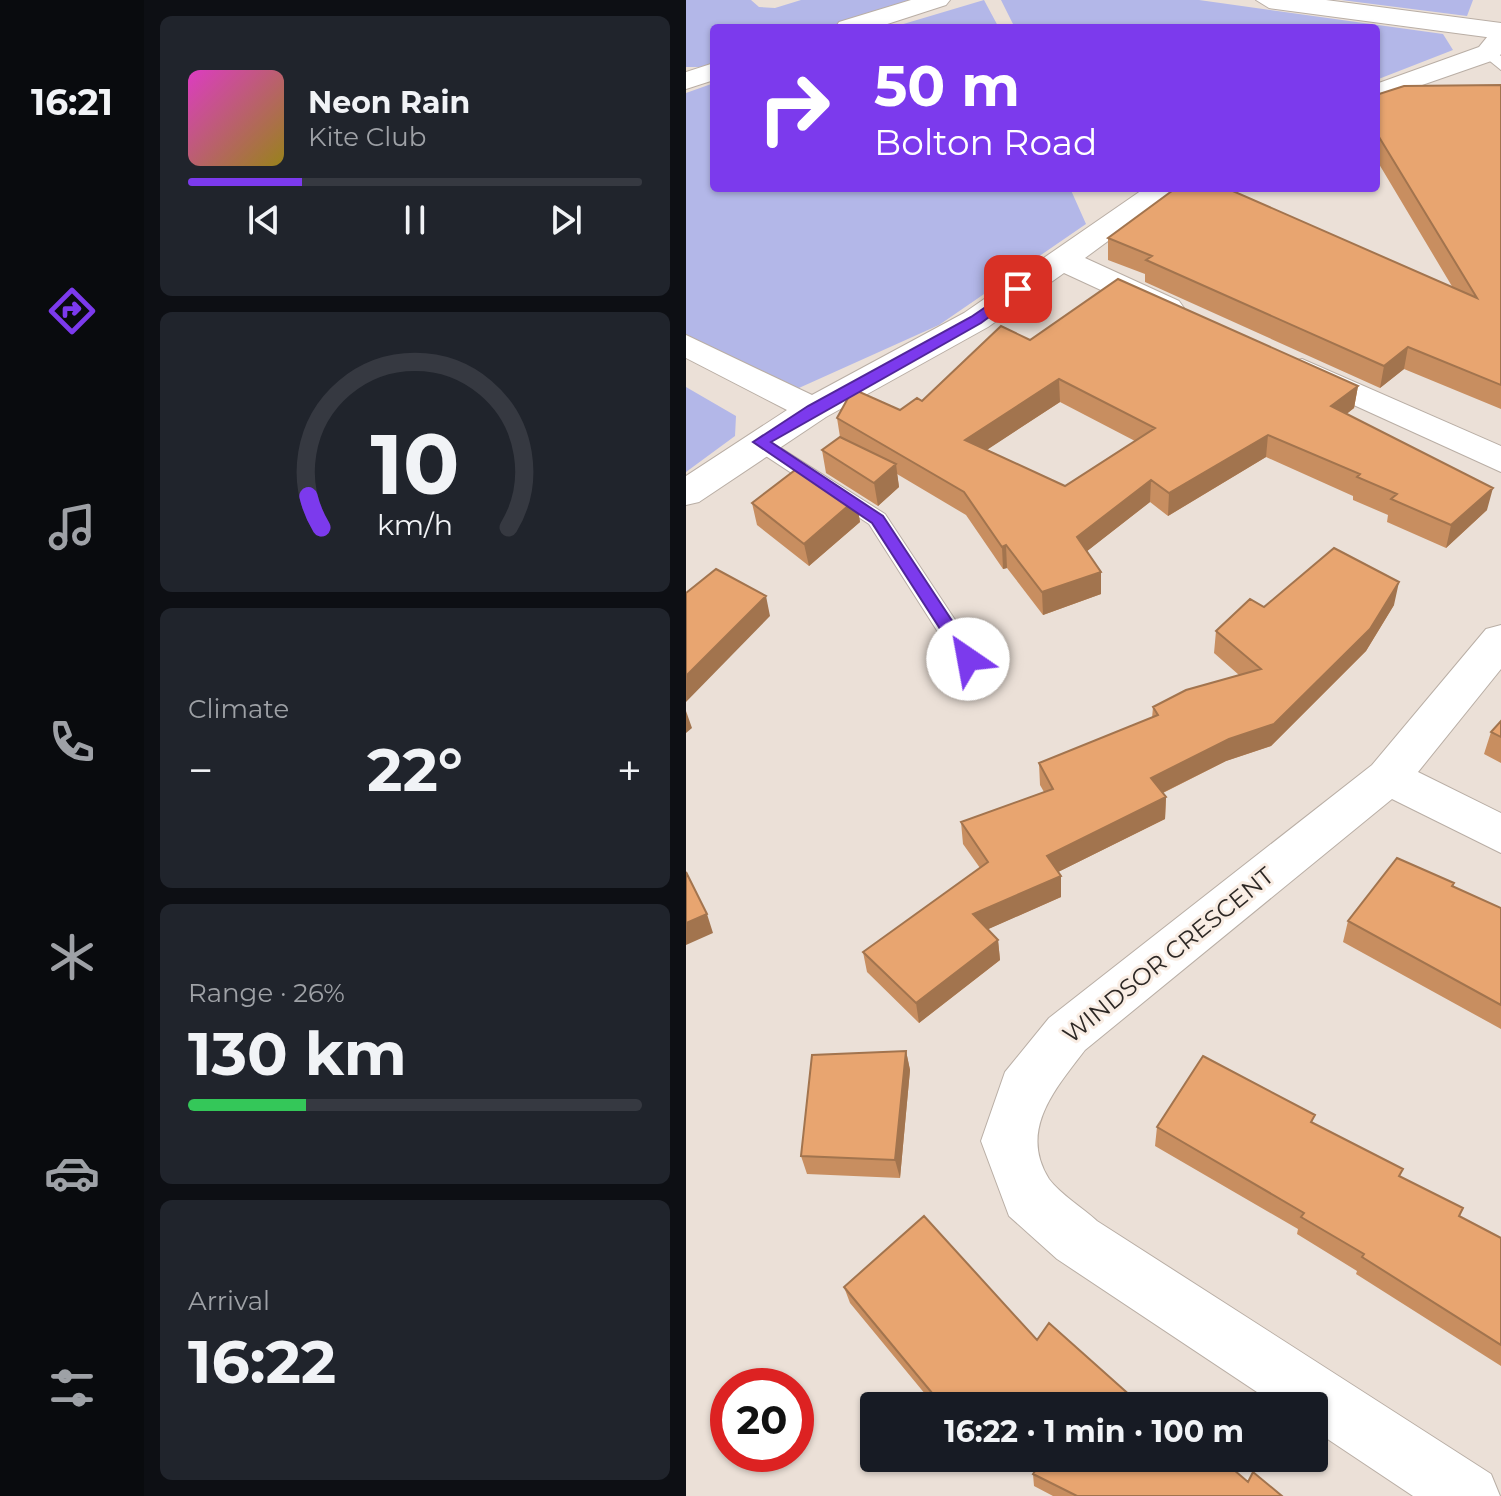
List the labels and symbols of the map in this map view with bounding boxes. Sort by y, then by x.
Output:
pin [984,255,1052,323]
position arrow [926,617,1010,701]
street label: WINDSOR CRESCENT [1057,861,1279,1049]
speed limit sign: 20 [710,1368,814,1472]

